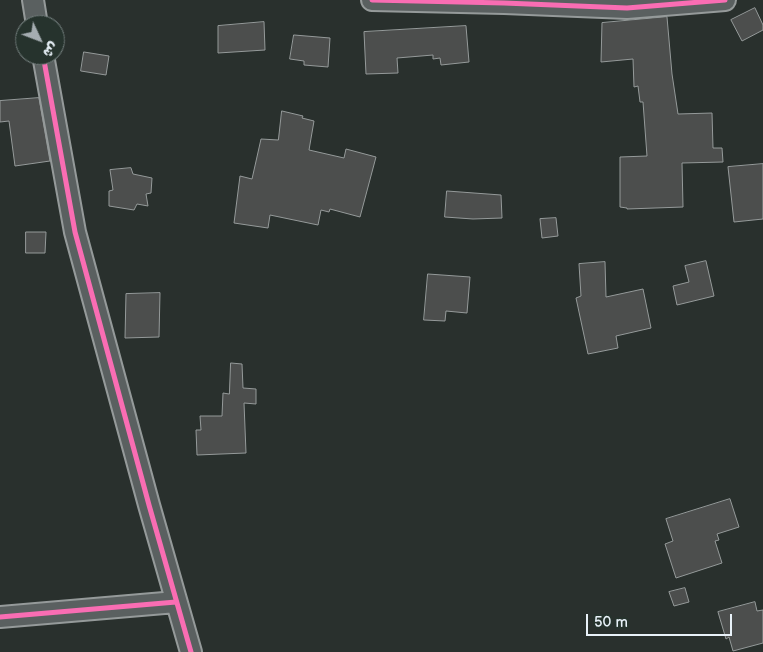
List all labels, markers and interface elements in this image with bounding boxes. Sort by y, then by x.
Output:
north arrow [15,15,65,65]
text: ش [39,38,62,61]
scale bar [588,604,734,636]
text: 50 m [594,613,628,632]

